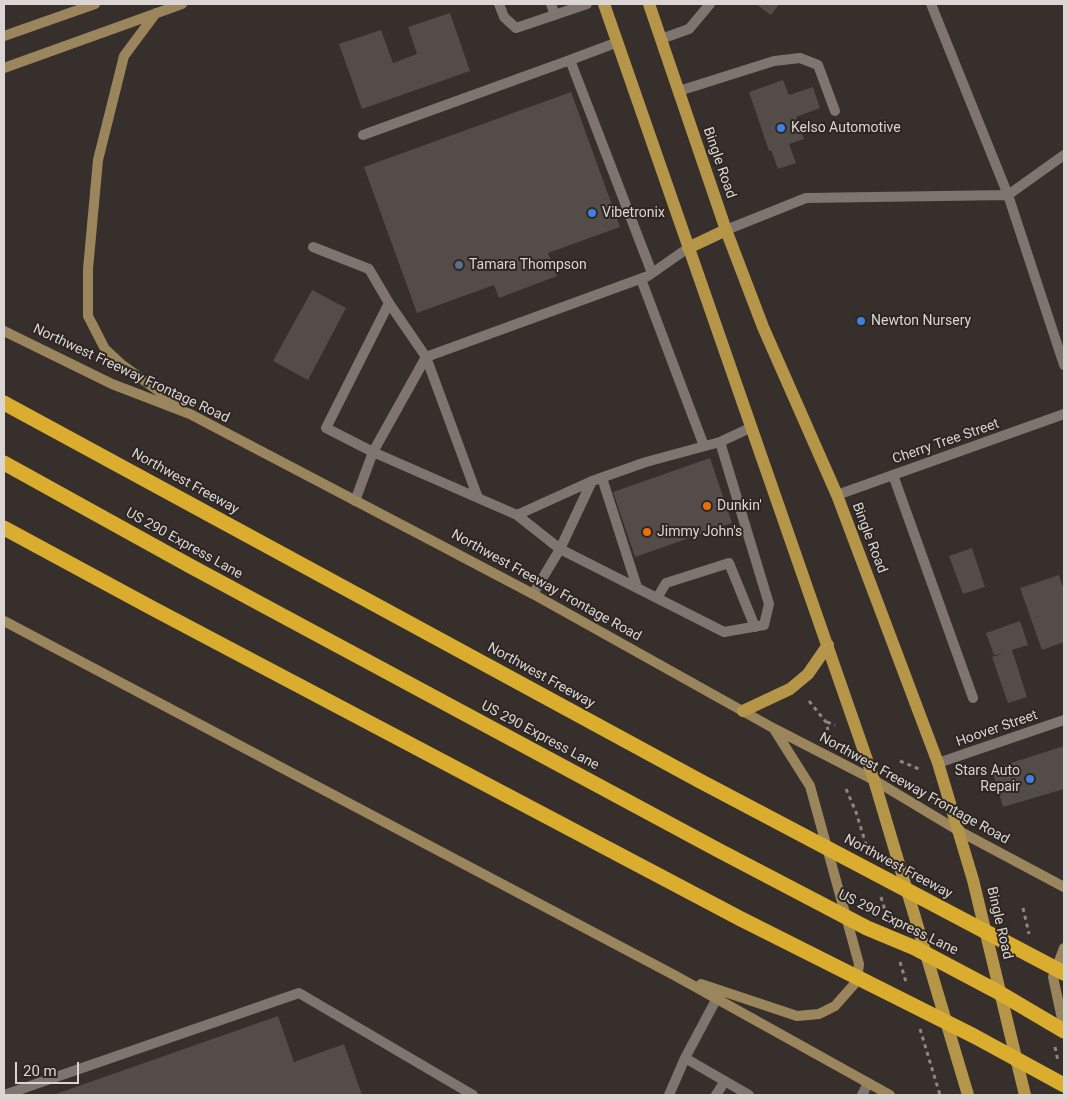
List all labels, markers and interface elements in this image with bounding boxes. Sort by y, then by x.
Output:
place label: Kelso Automotive [791,120,901,136]
marker: Kelso Automotive [775,122,787,134]
street label: Bingle Road [699,125,739,201]
place label: Vibetronix [602,205,665,221]
marker: Vibetronix [586,207,598,219]
place label: Tamara Thompson [469,257,587,273]
marker: Tamara Thompson [453,259,465,271]
place label: Newton Nursery [871,313,971,329]
marker: Newton Nursery [855,315,867,327]
street label: Northwest Freeway Frontage Road [30,321,232,427]
street label: Cherry Tree Street [890,416,1002,468]
street label: Northwest Freeway [128,446,242,518]
place label: Dunkin' [717,498,762,514]
marker: Dunkin' [701,500,713,512]
street label: Bingle Road [848,500,890,576]
street label: US 290 Express Lane [123,505,245,583]
place label: Jimmy John's [657,524,742,540]
marker: Jimmy John's [641,526,653,538]
street label: Northwest Freeway Frontage Road [448,527,644,645]
street label: Northwest Freeway [484,640,598,712]
street label: US 290 Express Lane [478,698,602,774]
street label: Hoover Street [954,707,1040,751]
street label: Northwest Freeway Frontage Road [816,730,1012,848]
place label: Stars Auto Repair [955,763,1020,796]
marker: Stars Auto Repair [1024,773,1036,785]
street label: Northwest Freeway [841,831,955,903]
street label: Bingle Road [982,885,1016,961]
street label: US 290 Express Lane [835,887,961,959]
scale bar [18,1052,81,1084]
text: 20 m [23,1062,57,1080]

